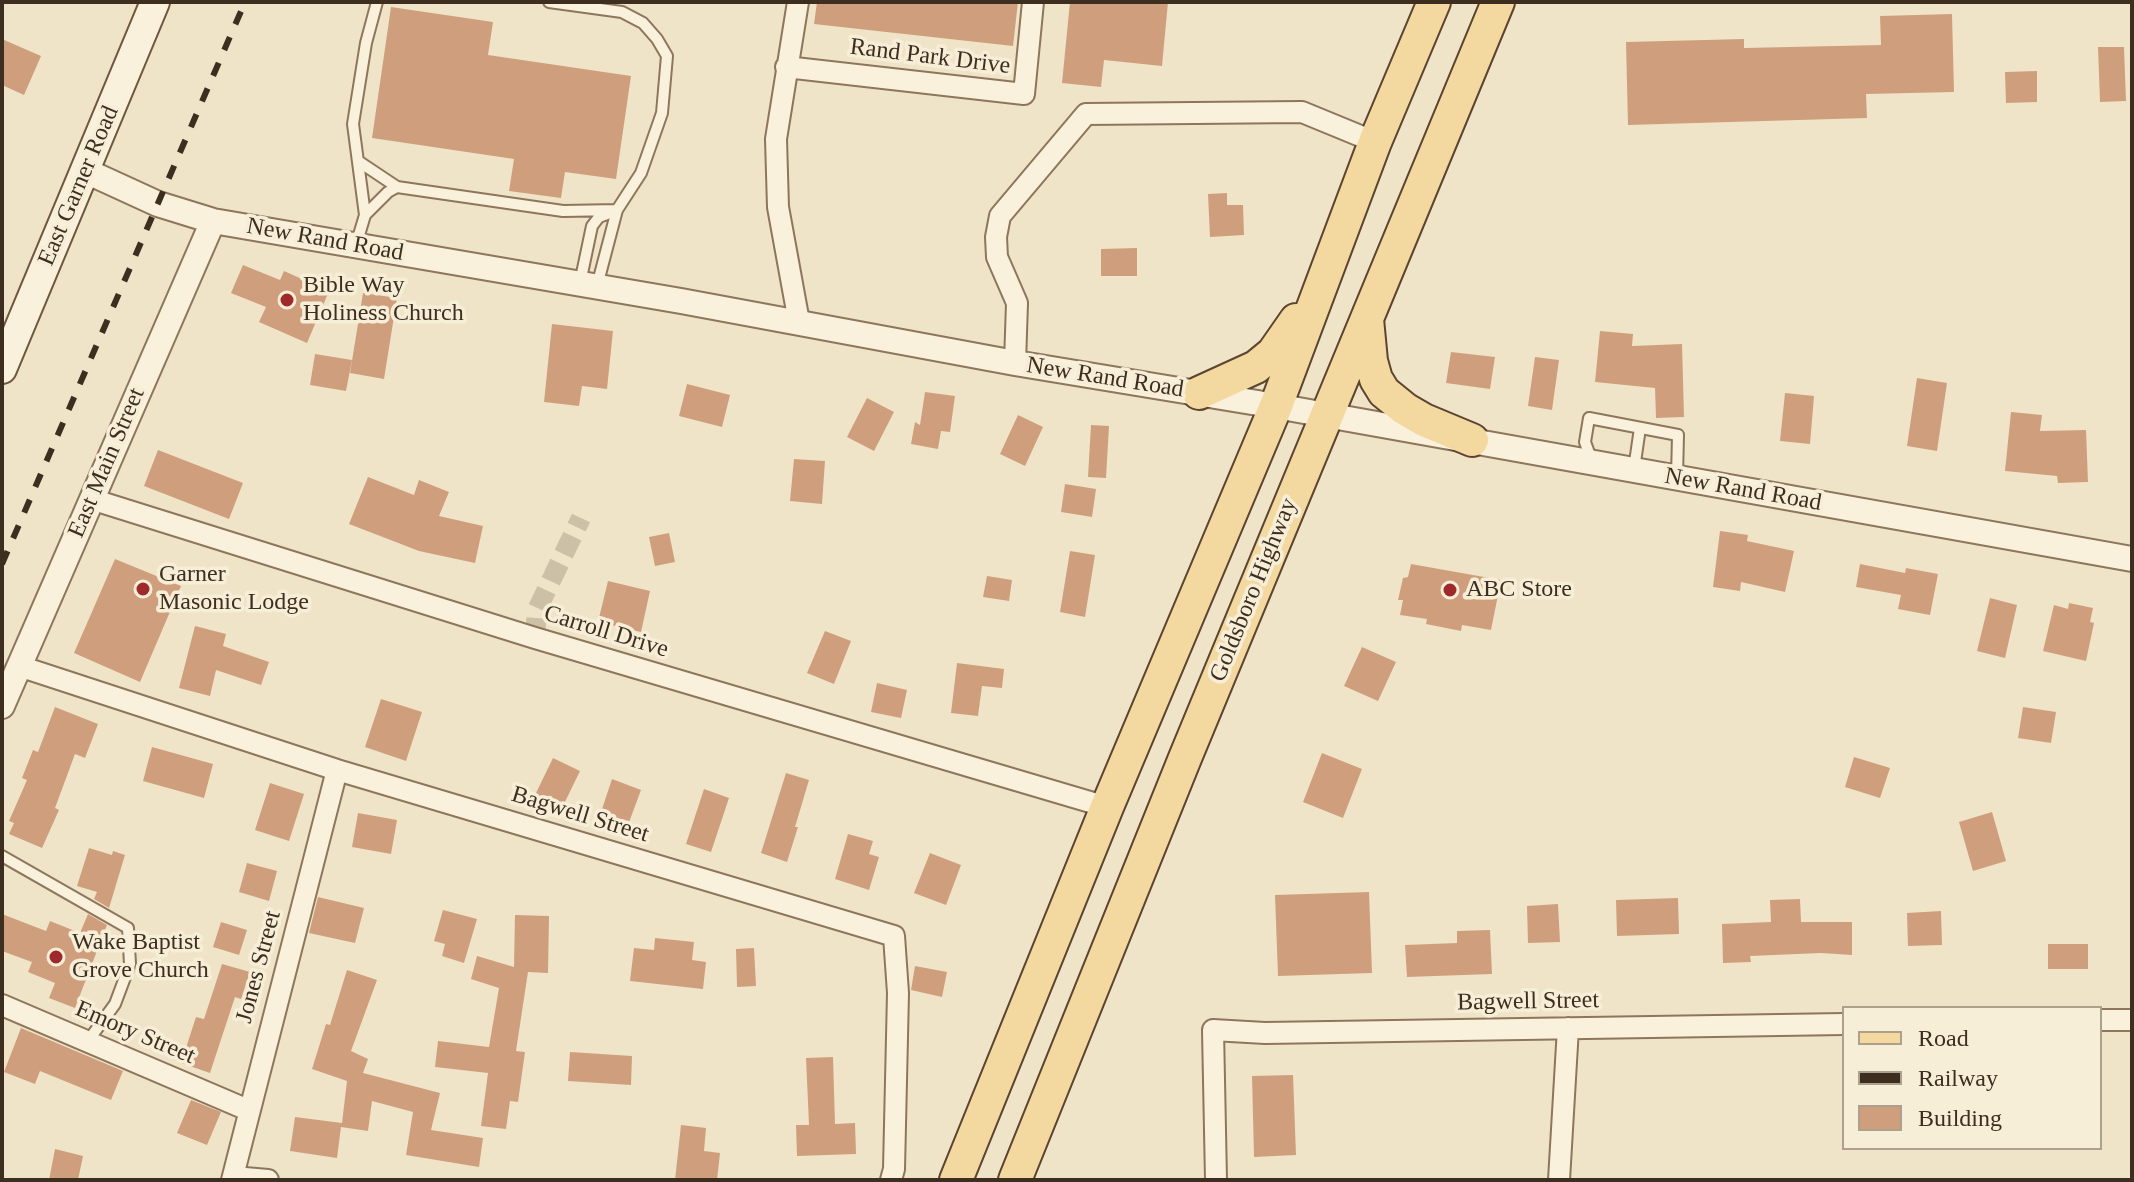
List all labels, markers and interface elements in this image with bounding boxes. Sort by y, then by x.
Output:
street label: Rand Park Drive [848,33,1012,81]
street label: East Garner Road [32,102,126,270]
street label: New Rand Road [244,212,406,268]
place label: Bible Way Holiness Church [303,272,464,328]
marker: Bible Way Holiness Church [278,291,296,309]
street label: New Rand Road [1024,351,1186,405]
street label: East Main Street [62,384,152,542]
street label: New Rand Road [1662,462,1824,518]
street label: Goldsboro Highway [1204,494,1304,686]
place label: Garner Masonic Lodge [159,561,309,617]
place label: ABC Store [1466,576,1572,604]
marker: Garner Masonic Lodge [134,580,152,598]
marker: ABC Store [1441,581,1459,599]
street label: Carroll Drive [540,599,672,665]
street label: Bagwell Street [508,780,652,850]
street label: Jones Street [230,908,288,1026]
place label: Wake Baptist Grove Church [72,929,209,985]
marker: Wake Baptist Grove Church [47,948,65,966]
street label: Bagwell Street [1457,986,1599,1018]
street label: Emory Street [71,995,199,1071]
legend [1842,1006,2102,1150]
text: Road [1918,1025,1969,1051]
text: Railway [1918,1065,1998,1091]
text: Building [1918,1105,2002,1131]

